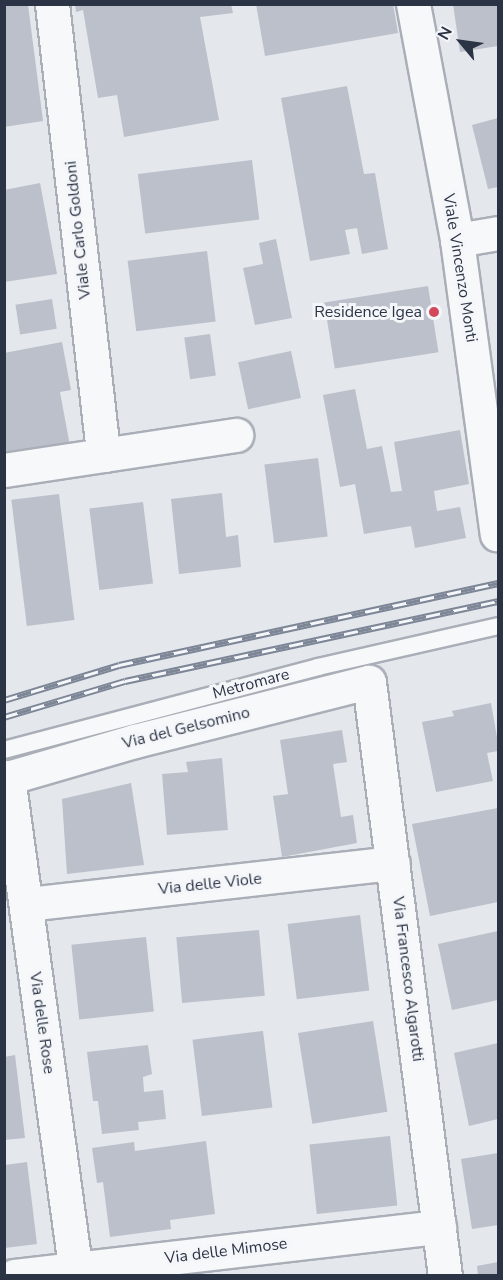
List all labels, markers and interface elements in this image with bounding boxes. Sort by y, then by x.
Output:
north arrow [431,12,491,72]
text: N [433,23,458,44]
street label: Viale Carlo Goldoni [61,160,95,300]
street label: Viale Vincenzo Monti [439,192,481,344]
place label: Residence Igea [314,302,422,322]
marker: Residence Igea [427,305,441,319]
street label: Metromare [211,665,291,703]
street label: Via del Gelsomino [120,703,252,753]
street label: Via delle Viole [157,869,263,899]
street label: Via Francesco Algarotti [388,895,428,1063]
street label: Via delle Rose [25,971,59,1075]
street label: Via delle Mimose [164,1234,288,1268]

